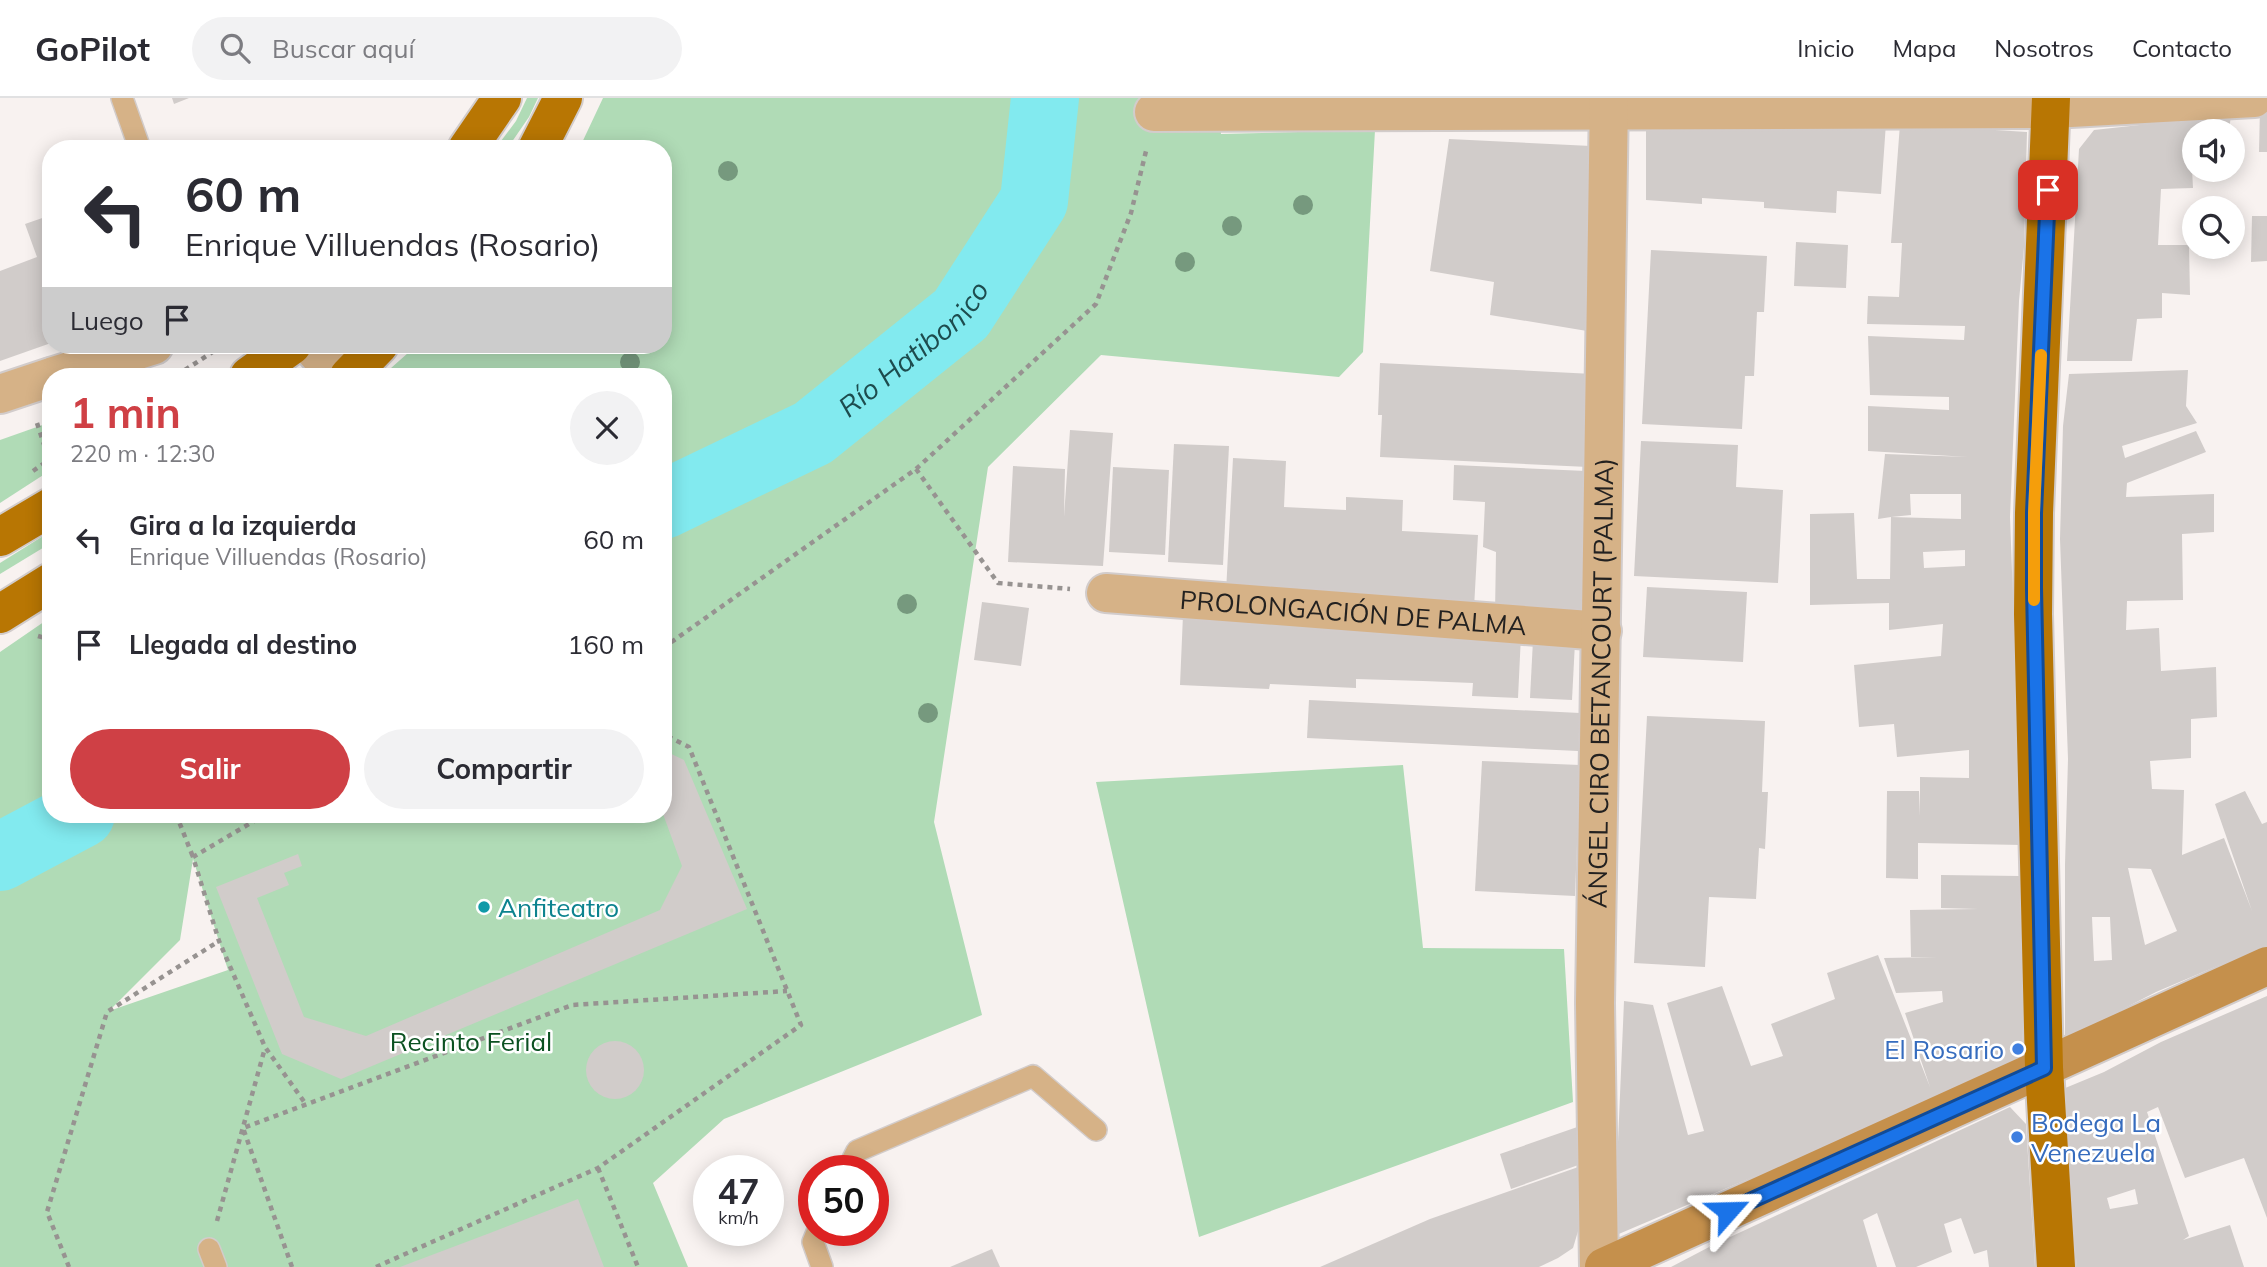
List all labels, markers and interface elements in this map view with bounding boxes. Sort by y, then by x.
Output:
search box [192,17,682,80]
text: GoPilot [35,28,150,69]
icon: search [216,29,254,67]
text: Buscar aquí [272,32,415,65]
text: Inicio [1797,33,1854,63]
text: Mapa [1892,33,1956,63]
text: Nosotros [1994,33,2094,63]
text: Contacto [2132,33,2232,63]
map controls [2182,119,2245,259]
button: sound [2182,119,2245,182]
pin [2018,160,2078,220]
text: 60 m [185,163,301,224]
icon: left [70,168,161,259]
icon: arrive [2029,171,2067,209]
button: search [2182,196,2245,259]
text: Enrique Villuendas (Rosario) [185,224,600,264]
water label: Río Hatibonico [831,274,996,424]
icon: arrive [158,301,196,339]
text: Luego [70,304,144,337]
text: 1 min [70,386,181,439]
button: close [570,391,644,465]
text: 220 m · 12:30 [70,439,215,468]
street label: ÁNGEL CIRO BETANCOURT (PALMA) [1580,457,1620,909]
text: Gira a la izquierda [129,509,357,542]
icon: left [70,521,108,559]
text: 60 m [583,523,644,556]
text: Enrique Villuendas (Rosario) [129,542,428,571]
street label: PROLONGACIÓN DE PALMA [1179,582,1528,642]
icon: arrive [70,626,108,664]
text: Llegada al destino [129,628,357,661]
text: 160 m [568,628,644,661]
button: Salir [70,729,350,809]
button: Compartir [364,729,644,809]
place label: Anfiteatro [498,891,619,924]
marker: Anfiteatro [476,899,492,915]
park label: Recinto Ferial [390,1025,552,1058]
place label: El Rosario [1884,1033,2004,1066]
marker: El Rosario [2010,1041,2026,1057]
place label: Bodega La Venezuela [2031,1106,2161,1169]
marker: Bodega La Venezuela [2009,1129,2025,1145]
speed limit sign: 50 [798,1155,889,1246]
text: 47 [717,1169,760,1213]
position arrow [1691,1174,1765,1248]
text: km/h [718,1206,759,1229]

